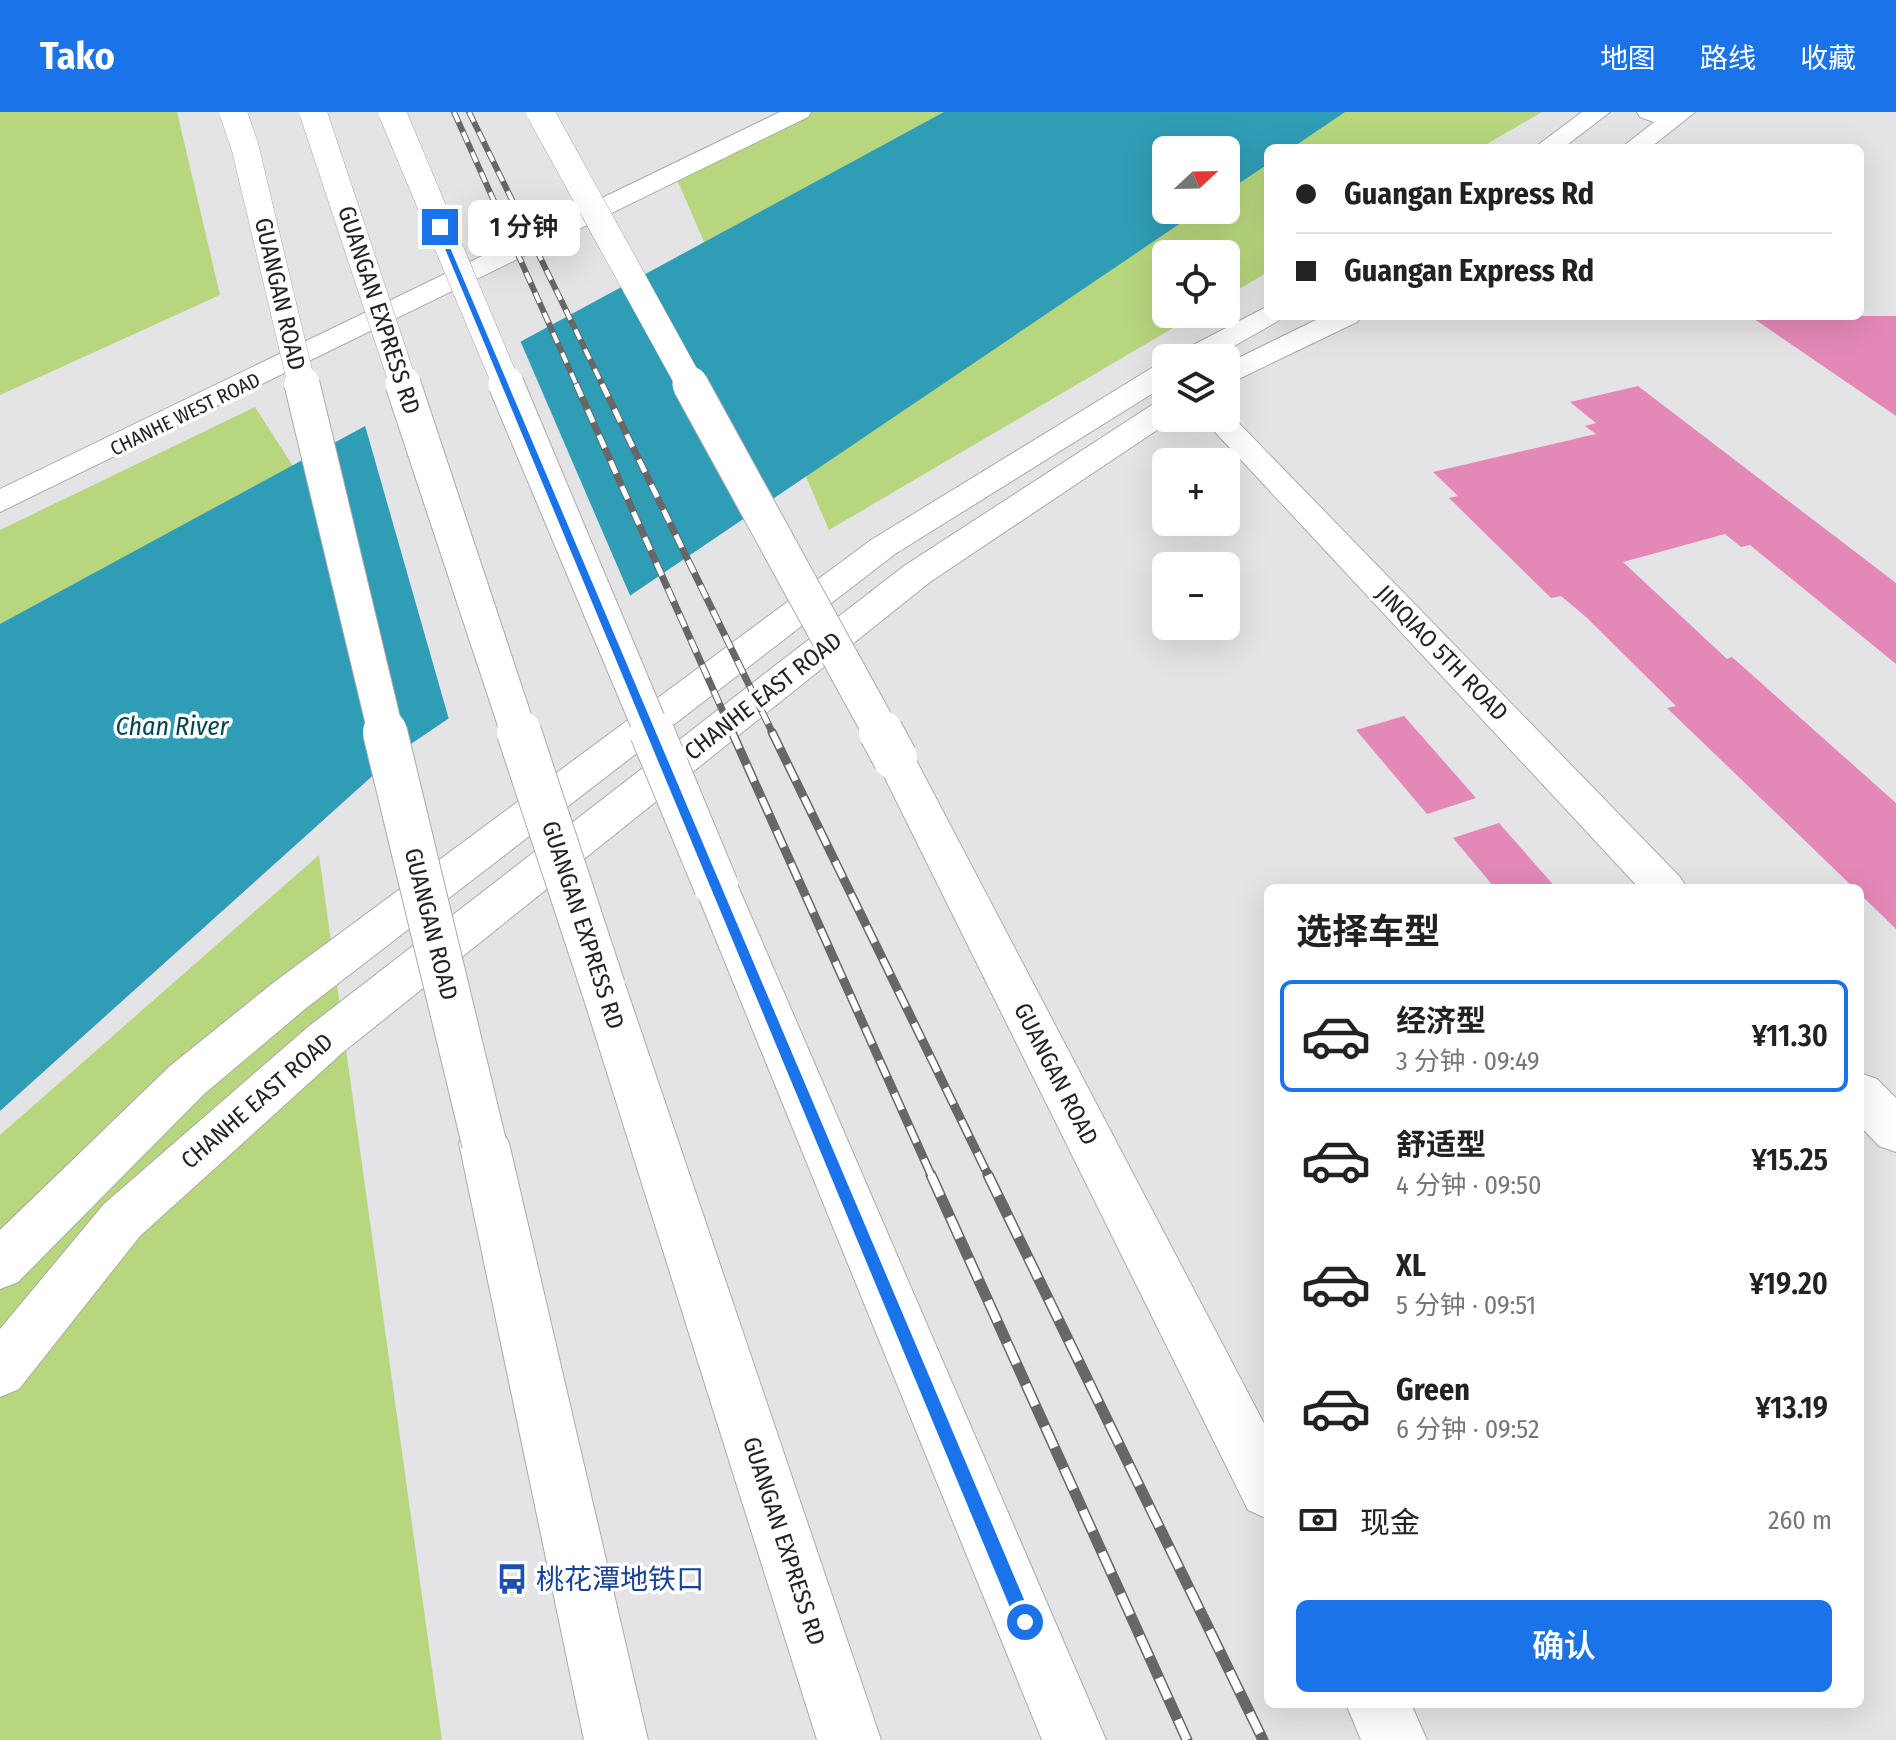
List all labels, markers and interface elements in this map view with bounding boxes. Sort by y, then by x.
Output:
text: Tako [40,33,115,79]
text: 地图 [1600,42,1656,75]
text: 路线 [1700,42,1756,75]
text: 收藏 [1800,42,1856,75]
north arrow [1152,136,1240,224]
map controls [1152,136,1240,640]
text: Guangan Express Rd [1344,176,1594,212]
callout: 1 分钟 [468,199,580,255]
street label: GUANGAN EXPRESS RD [332,202,426,418]
route end [422,209,458,245]
text: 1 分钟 [490,212,558,243]
street label: GUANGAN ROAD [249,215,311,373]
button: locate [1152,240,1240,328]
text: Guangan Express Rd [1344,253,1594,289]
button: layers [1152,344,1240,432]
street label: CHANHE WEST ROAD [106,367,264,461]
button: + [1152,448,1240,536]
button: − [1152,552,1240,640]
street label: JINQIAO 5TH ROAD [1370,579,1514,727]
street label: CHANHE EAST ROAD [679,626,847,766]
water label: Chan River [116,711,229,742]
street label: GUANGAN EXPRESS RD [536,817,630,1033]
street label: GUANGAN ROAD [399,845,463,1003]
text: 选择车型 [1296,910,1440,954]
street label: GUANGAN ROAD [1008,998,1104,1150]
icon: car [1300,1000,1372,1072]
text: 经济型 [1396,1003,1486,1039]
text: ¥11.30 [1752,1018,1828,1054]
street label: CHANHE EAST ROAD [175,1028,339,1174]
text: 3 分钟 · 09:49 [1396,1046,1540,1077]
icon: car [1300,1124,1372,1196]
text: 舒适型 [1396,1127,1486,1163]
text: ¥15.25 [1752,1142,1828,1178]
text: 4 分钟 · 09:50 [1396,1170,1542,1201]
icon: car [1300,1248,1372,1320]
text: XL [1396,1248,1426,1284]
text: ¥19.20 [1749,1266,1828,1302]
text: 5 分钟 · 09:51 [1396,1290,1536,1321]
icon: car [1300,1372,1372,1444]
text: Green [1396,1372,1470,1408]
text: ¥13.19 [1756,1390,1828,1426]
text: 6 分钟 · 09:52 [1396,1414,1539,1445]
street label: GUANGAN EXPRESS RD [737,1433,831,1649]
icon: cash [1296,1498,1340,1542]
text: 现金 [1360,1505,1420,1541]
text: 260 m [1768,1505,1832,1536]
bus stop icon: 桃花潭地铁口 [495,1562,529,1596]
place label: 桃花潭地铁口 [536,1563,704,1596]
button: 确认 [1296,1600,1832,1692]
route start [1007,1604,1043,1640]

